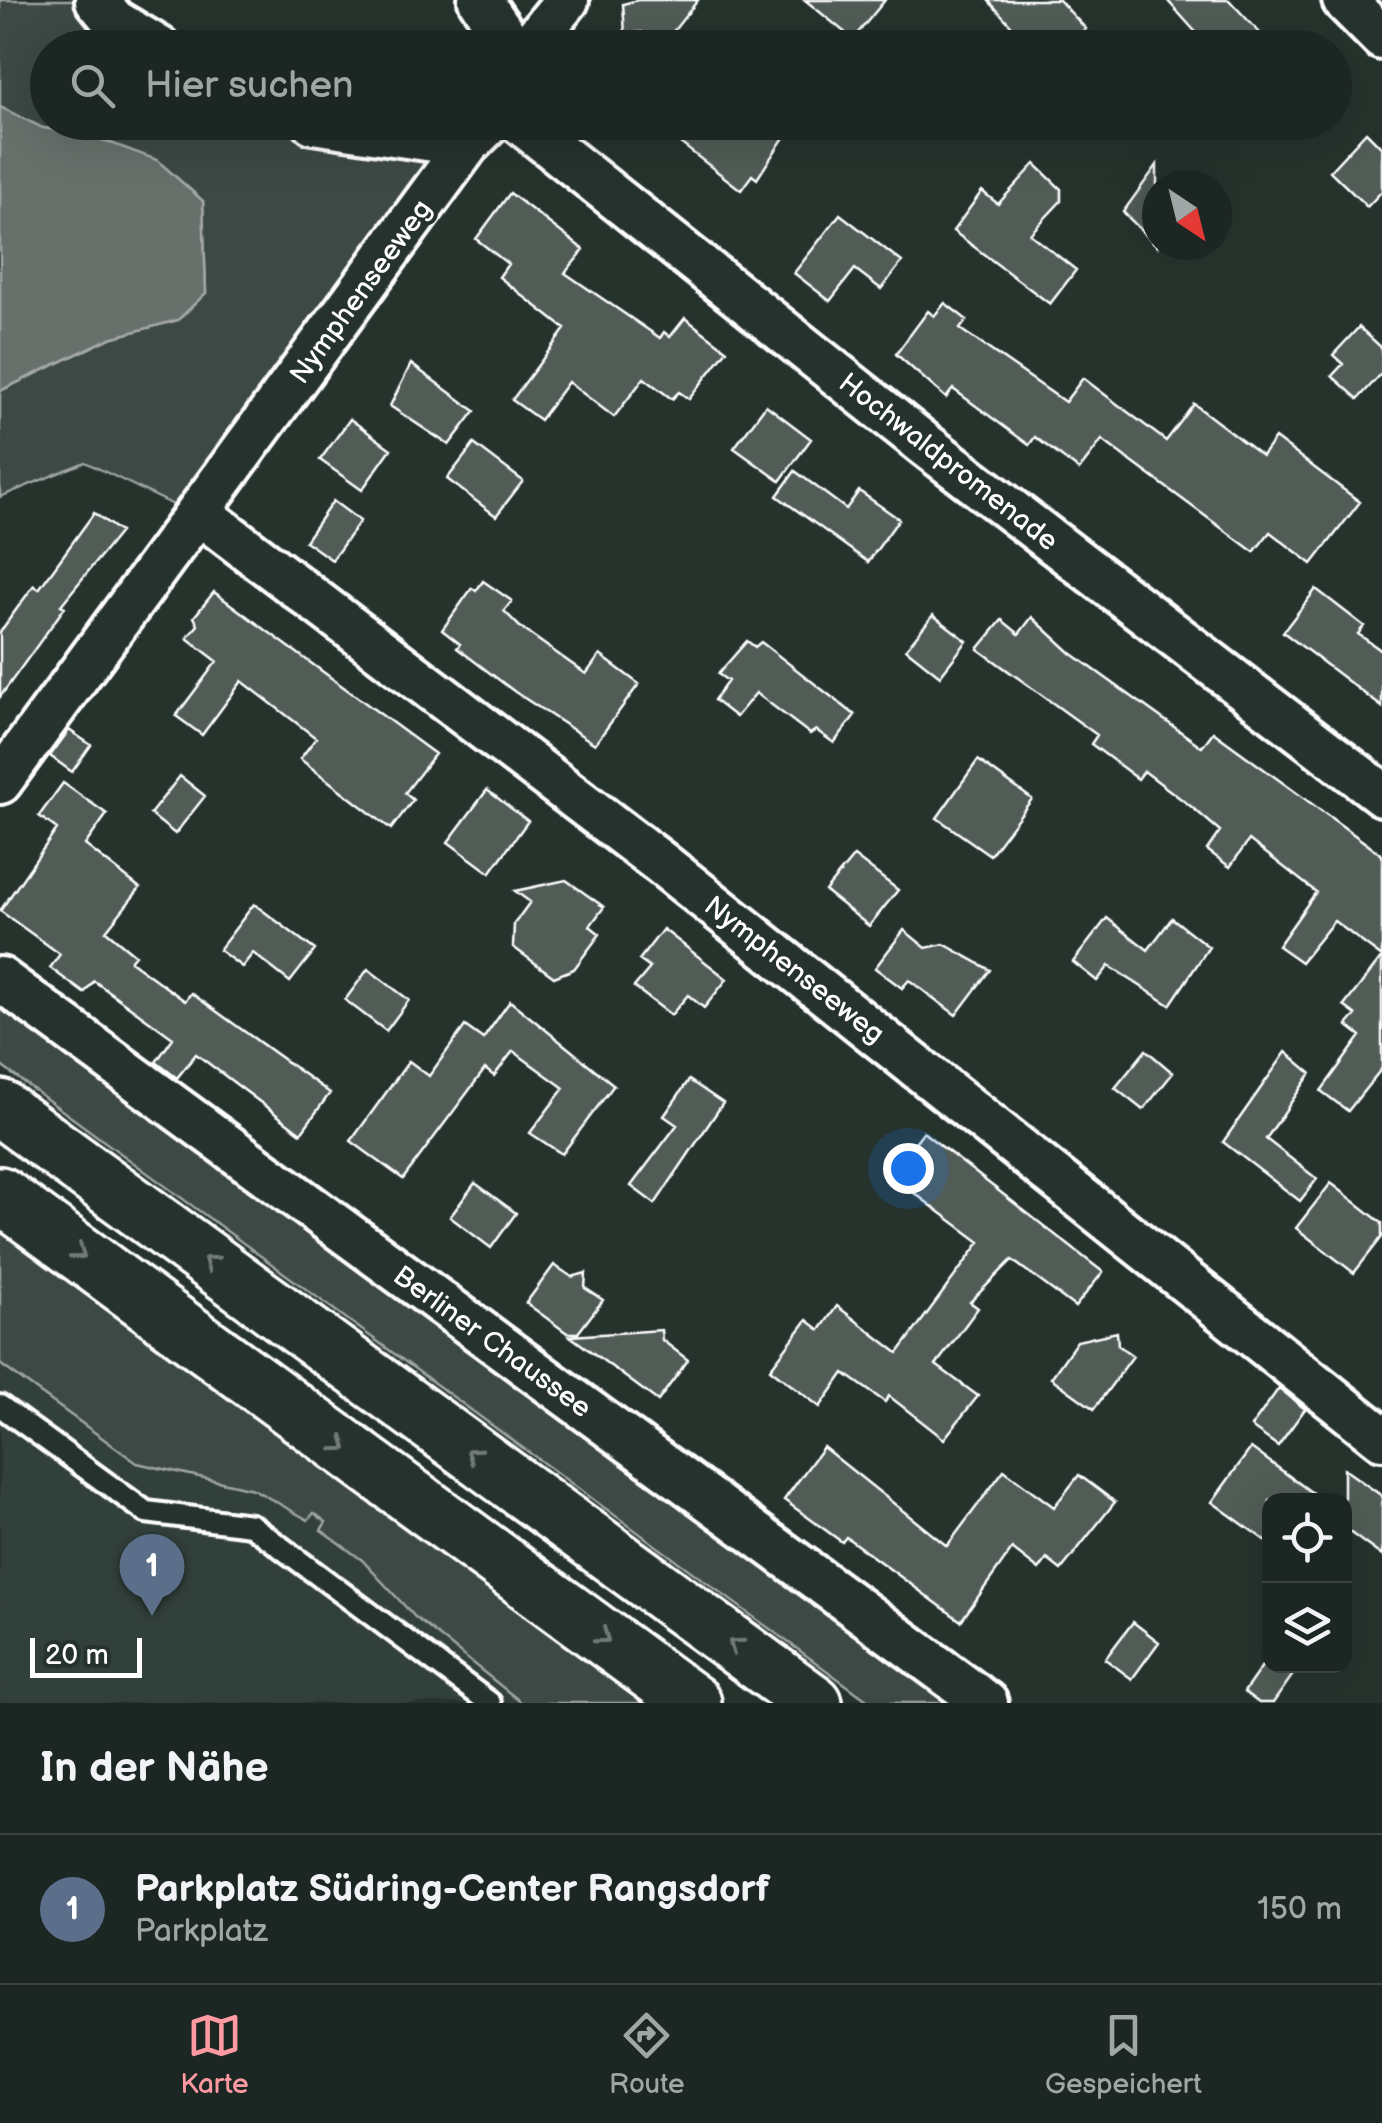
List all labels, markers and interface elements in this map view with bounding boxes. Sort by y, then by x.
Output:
search box [30,30,1352,140]
icon: search [65,58,120,113]
text: Hier suchen [145,63,353,108]
north arrow [1142,170,1232,260]
street label: Nymphenseeweg [283,193,439,390]
street label: Hochwaldpromenade [832,366,1064,558]
street label: Nymphenseeweg [697,890,891,1051]
your location [883,1143,934,1194]
one-way arrow [68,1241,86,1259]
one-way arrow [203,1256,222,1274]
street label: Berliner Chaussee [387,1259,597,1425]
one-way arrow [330,1433,348,1451]
one-way arrow [466,1448,484,1466]
map controls [1262,1493,1352,1673]
button: locate [1262,1493,1352,1583]
pin: 1 [120,1534,184,1616]
button: layers [1262,1583,1352,1673]
one-way arrow [592,1625,610,1643]
scale bar [30,1633,142,1678]
text: 20 m [45,1639,109,1672]
one-way arrow [728,1640,746,1657]
text: In der Nähe [40,1743,269,1794]
text: Parkplatz Südring-Center Rangsdorf [135,1867,770,1912]
text: 1 [66,1890,79,1929]
text: 150 m [1257,1890,1342,1929]
text: Parkplatz [135,1912,268,1951]
tab: Karte [180,2008,249,2101]
tab: Route [609,2008,685,2101]
tab: Gespeichert [1045,2008,1202,2101]

